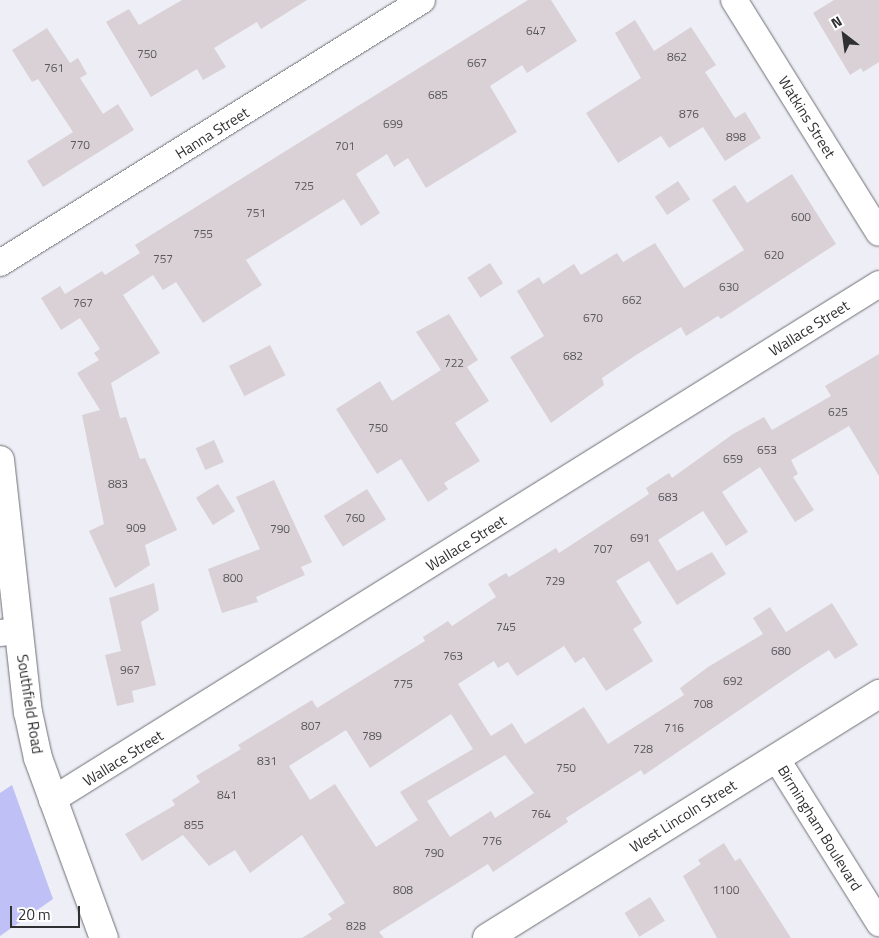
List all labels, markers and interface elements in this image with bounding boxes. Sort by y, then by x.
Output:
north arrow [819,10,869,60]
text: N [827,10,846,33]
house number: 647 [526,24,546,38]
house number: 750 [137,47,157,61]
house number: 862 [667,50,687,64]
house number: 667 [467,56,487,70]
house number: 761 [44,61,64,75]
street label: Watkins Street [775,73,839,161]
house number: 685 [428,88,448,102]
street label: Hanna Street [172,103,252,163]
house number: 876 [679,107,699,121]
house number: 699 [383,117,403,131]
house number: 898 [726,130,746,144]
house number: 770 [70,138,90,152]
house number: 701 [335,139,355,153]
house number: 725 [294,179,314,193]
house number: 751 [246,206,266,220]
house number: 600 [791,210,811,224]
house number: 755 [193,227,213,241]
house number: 620 [764,248,784,262]
house number: 757 [153,252,173,266]
house number: 630 [719,280,739,294]
house number: 662 [622,293,642,307]
house number: 767 [73,296,93,310]
street label: Wallace Street [766,296,852,360]
house number: 670 [583,311,603,325]
house number: 682 [563,349,583,363]
house number: 722 [444,356,464,370]
house number: 625 [828,405,848,419]
house number: 750 [368,421,388,435]
house number: 653 [757,443,777,457]
house number: 659 [723,452,743,466]
house number: 883 [108,477,128,491]
house number: 683 [658,490,678,504]
house number: 760 [345,511,365,525]
street label: Wallace Street [423,511,509,575]
house number: 909 [126,521,146,535]
house number: 790 [270,522,290,536]
house number: 691 [630,531,650,545]
house number: 707 [593,542,613,556]
house number: 800 [223,571,243,585]
house number: 729 [545,574,565,588]
house number: 745 [496,620,516,634]
house number: 680 [771,644,791,658]
house number: 763 [443,649,463,663]
street label: Southfield Road [13,653,47,755]
house number: 967 [120,663,140,677]
house number: 692 [723,674,743,688]
house number: 775 [393,677,413,691]
house number: 708 [693,697,713,711]
house number: 807 [301,719,321,733]
house number: 716 [664,721,684,735]
street label: Wallace Street [80,726,166,790]
house number: 789 [362,729,382,743]
house number: 728 [633,742,653,756]
house number: 831 [257,754,277,768]
house number: 750 [556,761,576,775]
street label: Birmingham Boulevard [774,762,866,894]
street label: West Lincoln Street [626,776,740,856]
house number: 841 [217,788,237,802]
house number: 764 [531,807,551,821]
house number: 855 [184,818,204,832]
house number: 776 [482,834,502,848]
house number: 790 [424,846,444,860]
house number: 808 [393,883,413,897]
house number: 1100 [713,883,739,897]
scale bar [12,896,82,928]
text: 20 m [18,903,51,926]
house number: 828 [346,919,366,933]

